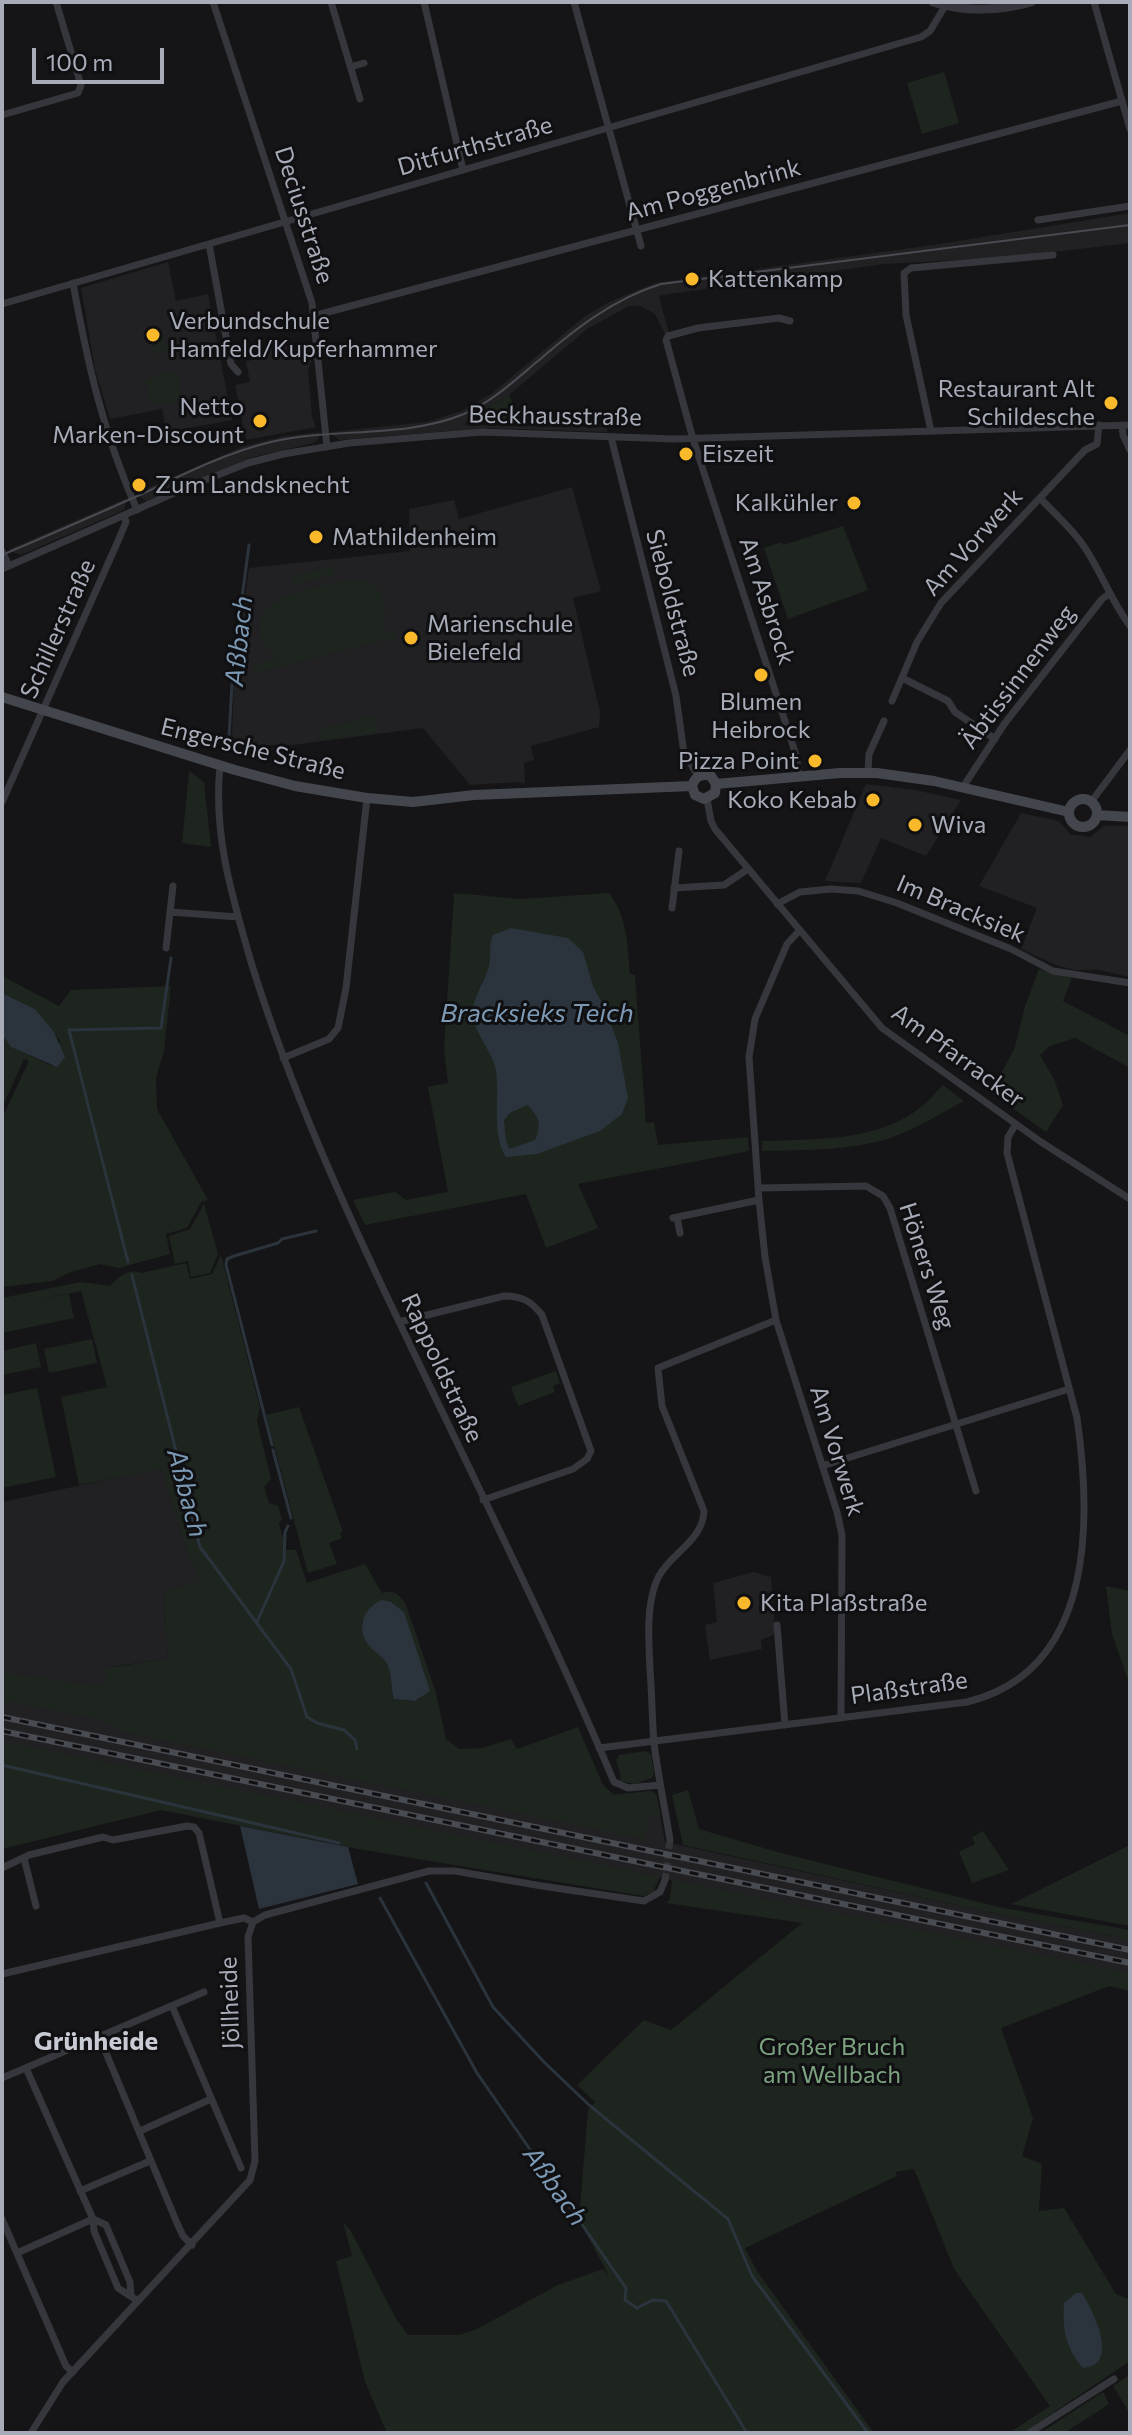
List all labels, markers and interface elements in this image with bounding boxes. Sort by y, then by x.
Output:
scale bar [36,32,168,82]
text: 100 m [46,47,113,76]
street label: Ditfurthstraße [394,110,556,182]
street label: Deciusstraße [268,143,340,287]
street label: Am Poggenbrink [622,153,804,227]
place label: Kattenkamp [708,265,843,293]
marker: Kattenkamp [683,270,701,288]
place label: Verbundschule Hamfeld/Kupferhammer [169,307,437,363]
marker: Verbundschule Hamfeld/Kupferhammer [144,326,162,344]
place label: Restaurant Alt Schildesche [938,375,1095,431]
place label: Netto Marken-Discount [52,393,244,449]
marker: Restaurant Alt Schildesche [1102,394,1120,412]
street label: Beckhausstraße [468,400,642,432]
marker: Netto Marken-Discount [251,412,269,430]
place label: Eiszeit [702,440,774,468]
marker: Eiszeit [677,445,695,463]
place label: Zum Landsknecht [155,471,350,499]
marker: Zum Landsknecht [130,476,148,494]
street label: Am Vorwerk [917,482,1029,602]
place label: Kalkühler [735,489,838,517]
marker: Kalkühler [845,494,863,512]
place label: Mathildenheim [332,523,497,551]
street label: Sieboldstraße [640,526,706,680]
marker: Mathildenheim [307,528,325,546]
street label: Am Asbrock [733,534,801,668]
street label: Schillerstraße [14,555,102,703]
water label: Aßbach [219,594,259,688]
street label: Äbtissinnenweg [955,599,1081,755]
place label: Marienschule Bielefeld [427,610,573,666]
marker: Marienschule Bielefeld [402,629,420,647]
marker: Blumen Heibrock [752,666,770,684]
place label: Blumen Heibrock [711,688,811,744]
street label: Engersche Straße [158,712,348,786]
place label: Pizza Point [678,747,799,775]
marker: Pizza Point [806,752,824,770]
place label: Koko Kebab [727,786,857,814]
marker: Koko Kebab [864,791,882,809]
place label: Wiva [931,811,986,839]
marker: Wiva [906,816,924,834]
street label: Im Bracksiek [892,869,1030,949]
water label: Bracksieks Teich [440,997,634,1029]
street label: Am Pfarracker [886,998,1030,1114]
street label: Höners Weg [893,1199,961,1333]
street label: Rappoldstraße [395,1289,489,1447]
street label: Am Vorwerk [804,1382,870,1520]
water label: Aßbach [160,1445,214,1541]
place label: Kita Plaßstraße [760,1589,927,1617]
marker: Kita Plaßstraße [735,1594,753,1612]
street label: Plaßstraße [849,1666,969,1710]
street label: Jöllheide [214,1956,246,2050]
district label: Grünheide [34,2025,158,2057]
park label: Großer Bruch am Wellbach [759,2033,905,2089]
water label: Aßbach [516,2140,594,2232]

